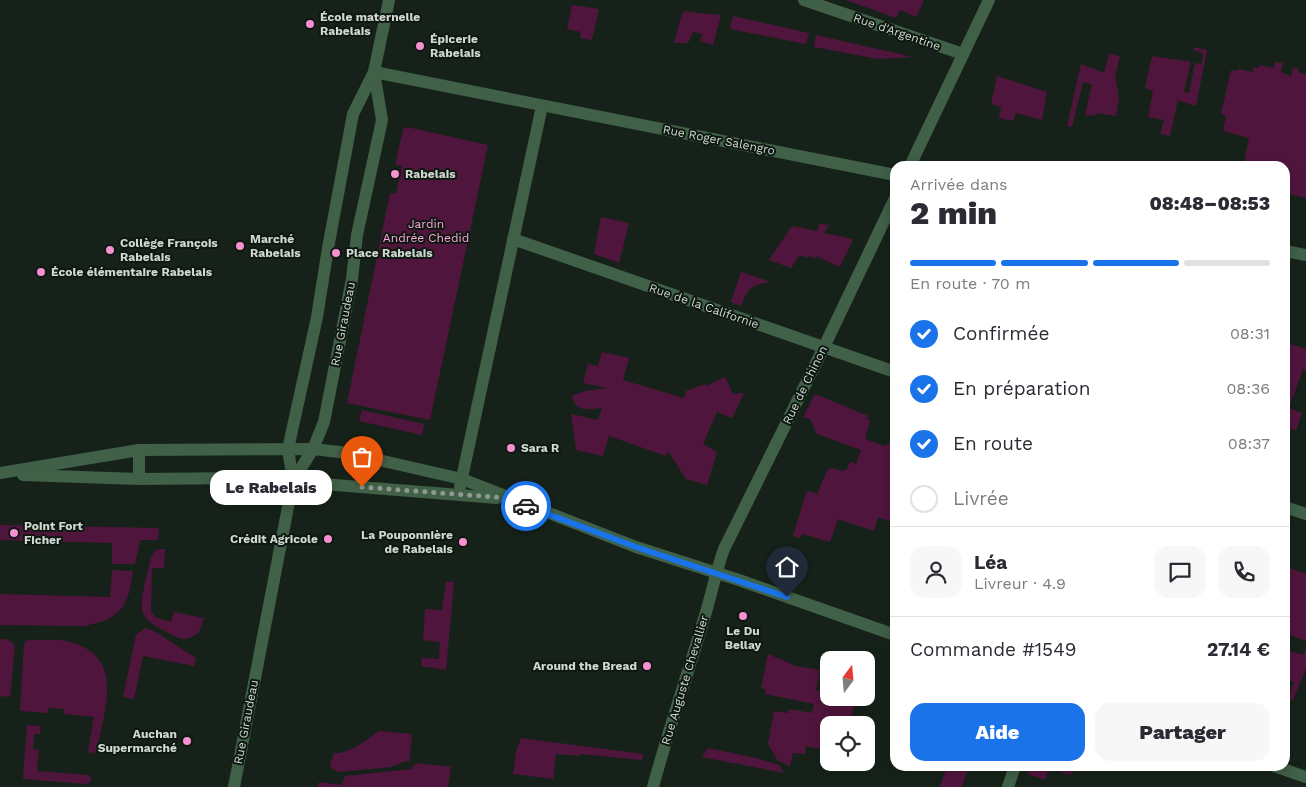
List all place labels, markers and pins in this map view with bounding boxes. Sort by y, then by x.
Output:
place label: École maternelle Rabelais [320,10,420,38]
marker: École maternelle Rabelais [304,18,316,30]
place label: Épicerie Rabelais [430,32,481,60]
marker: Épicerie Rabelais [414,40,426,52]
place label: Rabelais [405,167,456,181]
marker: Rabelais [389,168,401,180]
place label: Marché Rabelais [250,232,301,260]
place label: Collège François Rabelais [120,236,218,264]
marker: Marché Rabelais [234,240,246,252]
marker: Collège François Rabelais [104,244,116,256]
place label: Place Rabelais [346,246,433,260]
marker: Place Rabelais [330,247,342,259]
place label: École élémentaire Rabelais [51,265,213,279]
marker: École élémentaire Rabelais [35,266,47,278]
pin [341,436,383,487]
place label: Sara R [521,441,560,455]
marker: Sara R [505,442,517,454]
callout: Le Rabelais [210,470,332,504]
place label: Point Fort Ficher [24,519,84,547]
marker: Point Fort Ficher [8,527,20,539]
place label: La Pouponnière de Rabelais [361,528,454,556]
place label: Crédit Agricole [230,532,318,546]
marker: Crédit Agricole [322,533,334,545]
marker: La Pouponnière de Rabelais [457,536,469,548]
pin [766,546,808,597]
marker: Le Du Bellay [737,610,749,622]
place label: Le Du Bellay [725,624,761,652]
place label: Around the Bread [533,659,637,673]
marker: Around the Bread [641,660,653,672]
place label: Auchan Supermarché [98,727,177,755]
marker: Auchan Supermarché [181,735,193,747]

